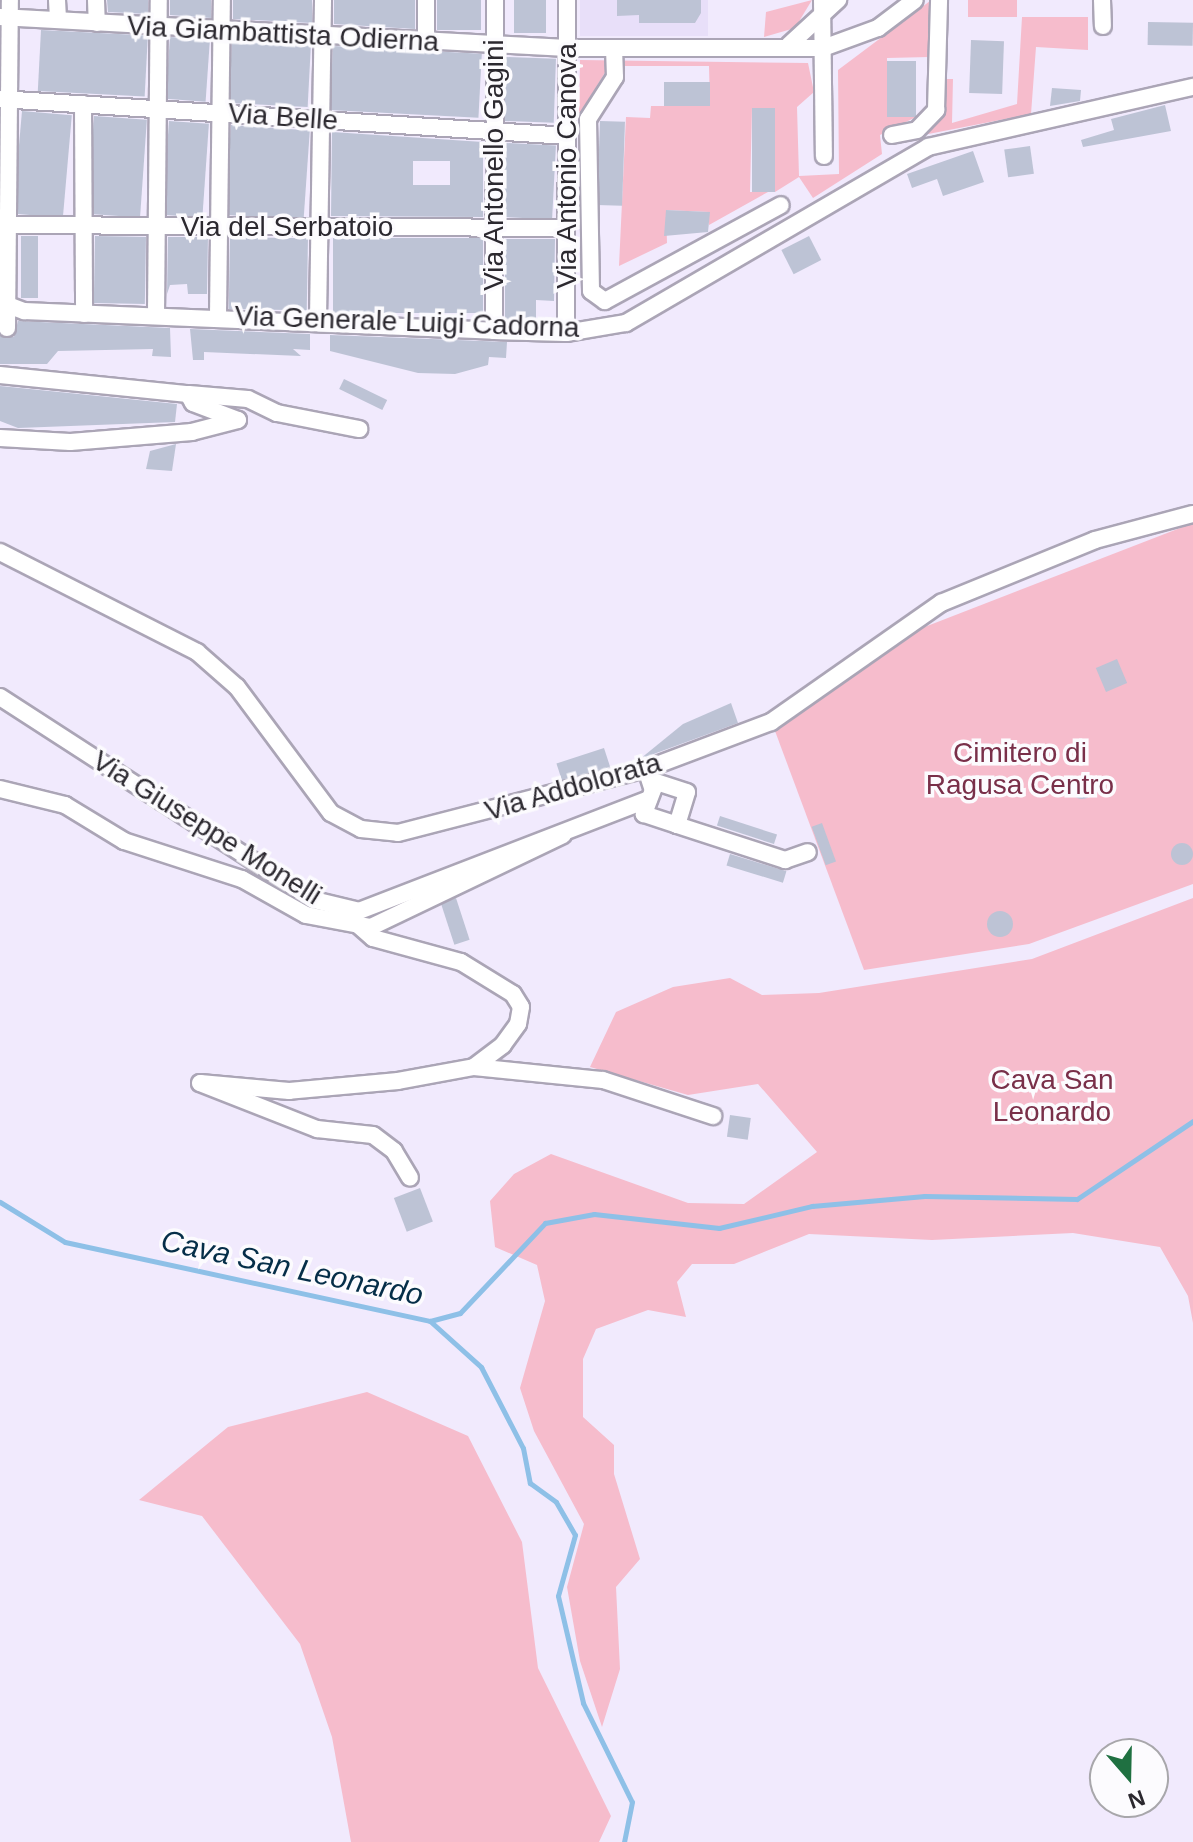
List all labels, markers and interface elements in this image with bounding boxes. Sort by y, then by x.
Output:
street label: Via Giambattista Odierna [126,9,440,59]
street label: Via Antonello Gagini [477,38,511,292]
street label: Via Antonio Canova [550,43,584,289]
street label: Via Belle [227,96,339,138]
street label: Via del Serbatoio [181,210,393,244]
street label: Via Generale Luigi Cadorna [234,299,580,345]
park label: Cimitero di Ragusa Centro [926,736,1114,802]
street label: Via Giuseppe Monelli [86,744,328,912]
street label: Via Addolorata [480,746,666,828]
park label: Cava San Leonardo [991,1063,1113,1129]
water label: Cava San Leonardo [158,1223,426,1313]
north arrow [1089,1738,1169,1818]
text: N [1125,1785,1148,1814]

